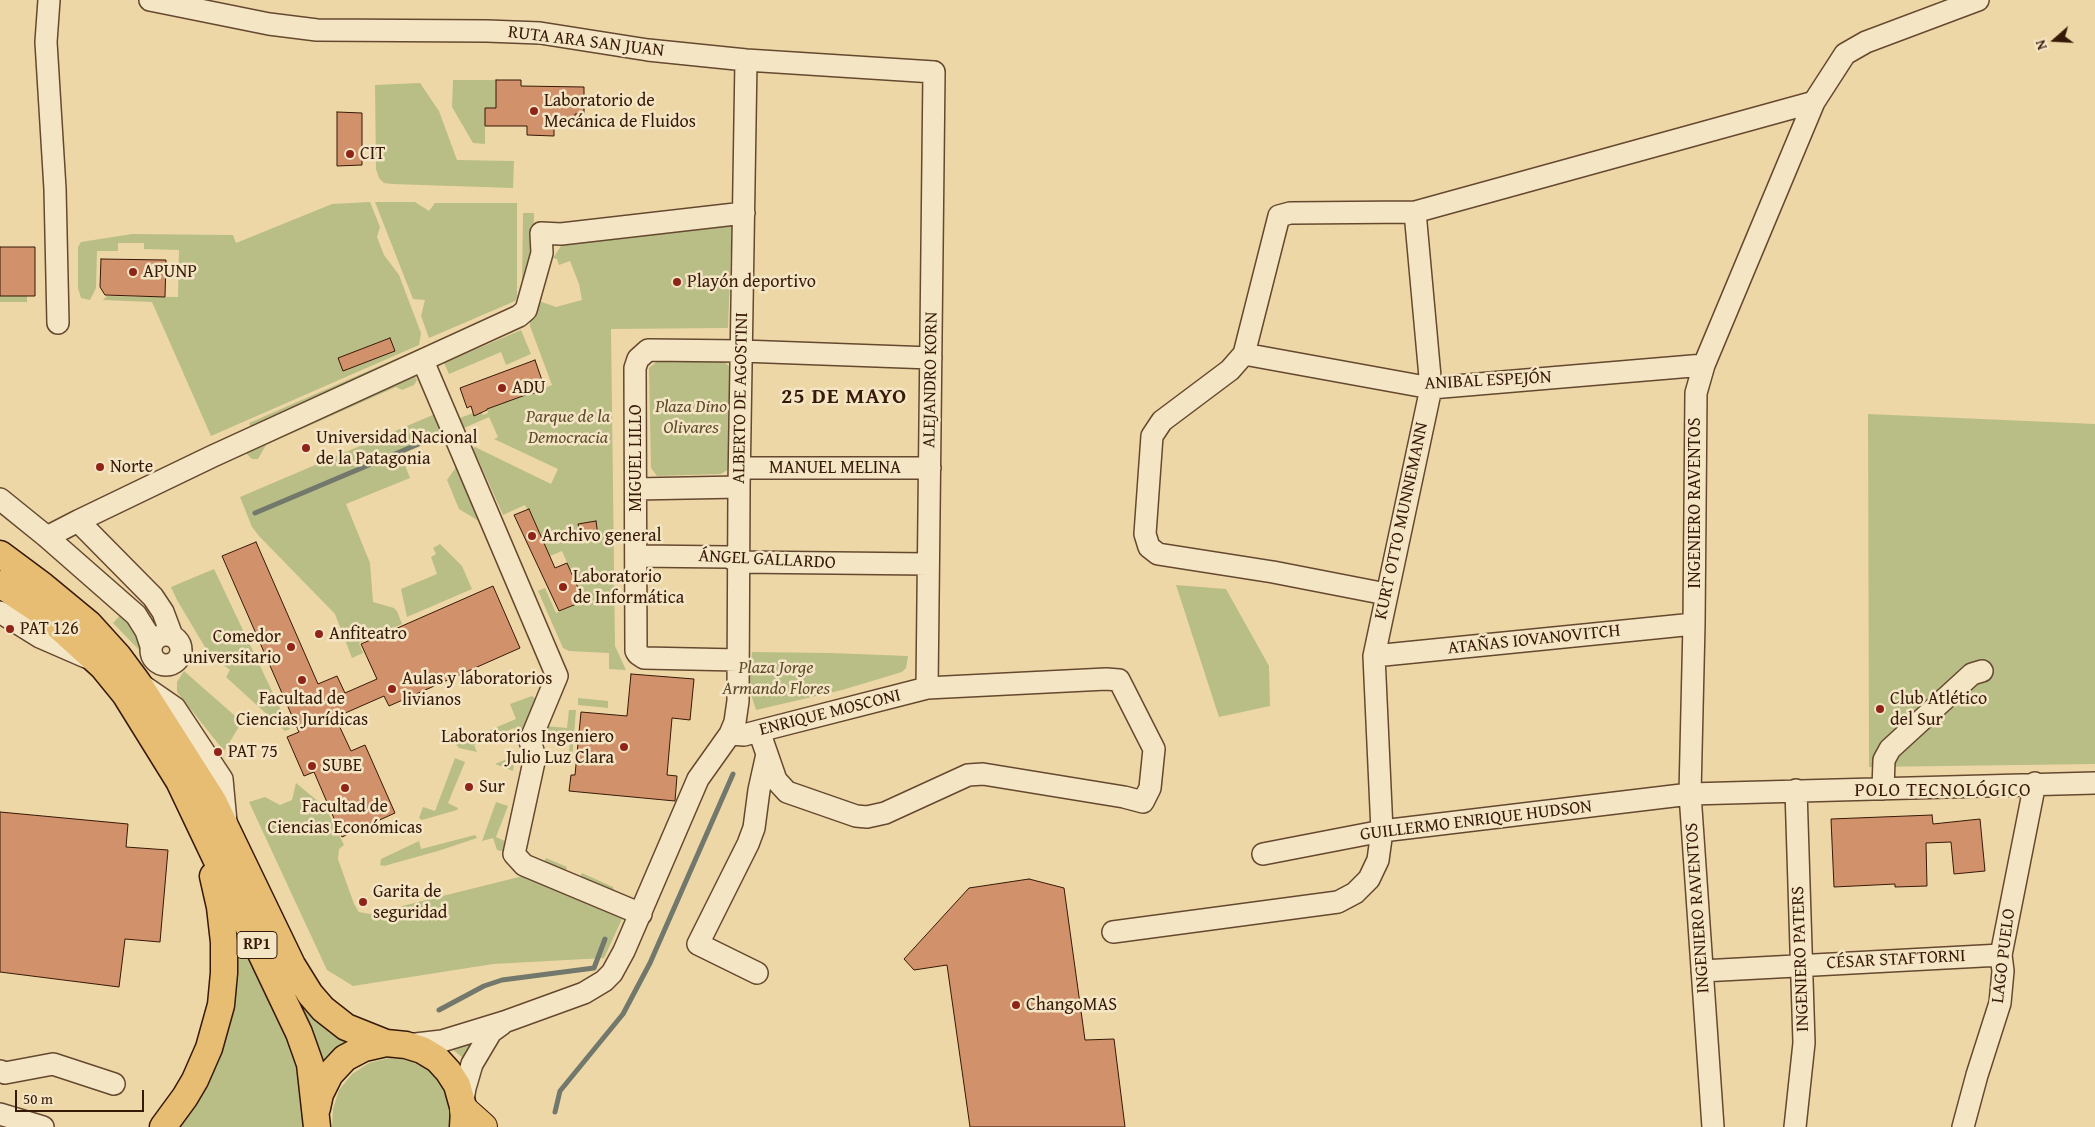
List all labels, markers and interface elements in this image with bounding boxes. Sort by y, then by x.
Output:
north arrow [2030,15,2080,65]
street label: RUTA ARA SAN JUAN [507,22,665,62]
text: N [2030,37,2052,53]
place label: Laboratorio de Mecánica de Fluidos [544,90,696,132]
marker: Laboratorio de Mecánica de Fluidos [528,105,540,117]
place label: CIT [360,143,385,165]
marker: CIT [344,148,356,160]
place label: APUNP [143,261,197,283]
marker: APUNP [127,266,139,278]
place label: Playón deportivo [687,271,816,293]
marker: Playón deportivo [671,276,683,288]
street label: ALBERTO DE AGOSTINI [729,312,753,484]
street label: ALEJANDRO KORN [919,312,943,448]
street label: ANIBAL ESPEJÓN [1424,367,1552,395]
place label: ADU [512,377,546,399]
marker: ADU [496,382,508,394]
district label: 25 DE MAYO [780,384,908,410]
park label: Plaza Dino Olivares [655,396,727,438]
street label: MIGUEL LILLO [625,404,647,512]
park label: Parque de la Democracia [526,406,610,448]
street label: INGENIERO RAVENTOS [1684,417,1706,589]
street label: KURT OTTO MUNNEMANN [1371,420,1433,622]
place label: Universidad Nacional de la Patagonia [316,427,477,469]
marker: Universidad Nacional de la Patagonia [300,442,312,454]
place label: Norte [110,456,153,478]
street label: MANUEL MELINA [769,457,901,479]
marker: Norte [94,461,106,473]
place label: Archivo general [542,525,661,547]
marker: Archivo general [526,530,538,542]
street label: ÁNGEL GALLARDO [698,546,836,574]
place label: Laboratorio de Informática [573,566,684,608]
marker: Laboratorio de Informática [557,581,569,593]
place label: PAT 126 [20,618,79,640]
street label: ATAÑAS IOVANOVITCH [1447,620,1621,660]
marker: PAT 126 [4,623,16,635]
place label: Anfiteatro [329,623,407,645]
place label: Comedor universitario [183,626,281,669]
marker: Anfiteatro [313,628,325,640]
marker: Comedor universitario [285,641,297,653]
park label: Plaza Jorge Armando Flores [722,657,830,700]
place label: Aulas y laboratorios livianos [402,668,552,711]
marker: Facultad de Ciencias Jurídicas [296,674,308,686]
marker: Aulas y laboratorios livianos [386,683,398,695]
street label: ENRIQUE MOSCONI [757,685,903,741]
place label: Facultad de Ciencias Jurídicas [236,688,368,731]
place label: Club Atlético del Sur [1890,688,1987,731]
marker: Club Atlético del Sur [1874,703,1886,715]
place label: Laboratorios Ingeniero Julio Luz Clara [441,726,614,769]
place label: PAT 75 [228,741,278,763]
marker: Laboratorios Ingeniero Julio Luz Clara [618,741,630,753]
marker: PAT 75 [212,746,224,758]
place label: SUBE [322,755,362,777]
marker: SUBE [306,760,318,772]
place label: Sur [479,776,505,798]
district label: POLO TECNOLÓGICO [1853,780,2033,802]
marker: Sur [463,781,475,793]
marker: Facultad de Ciencias Económicas [339,782,351,794]
place label: Facultad de Ciencias Económicas [268,796,422,839]
street label: GUILLERMO ENRIQUE HUDSON [1359,796,1593,846]
street label: INGENIERO RAVENTOS [1681,822,1715,994]
place label: Garita de seguridad [373,881,447,924]
street label: INGENIERO PATERS [1788,886,1814,1032]
marker: Garita de seguridad [357,896,369,908]
street label: LAGO PUELO [1987,907,2021,1005]
road number: RP1 [237,932,277,958]
street label: CÉSAR STAFTORNI [1826,946,1966,974]
place label: ChangoMAS [1026,994,1117,1016]
marker: ChangoMAS [1010,999,1022,1011]
scale bar [18,1080,146,1112]
text: 50 m [23,1088,53,1109]

